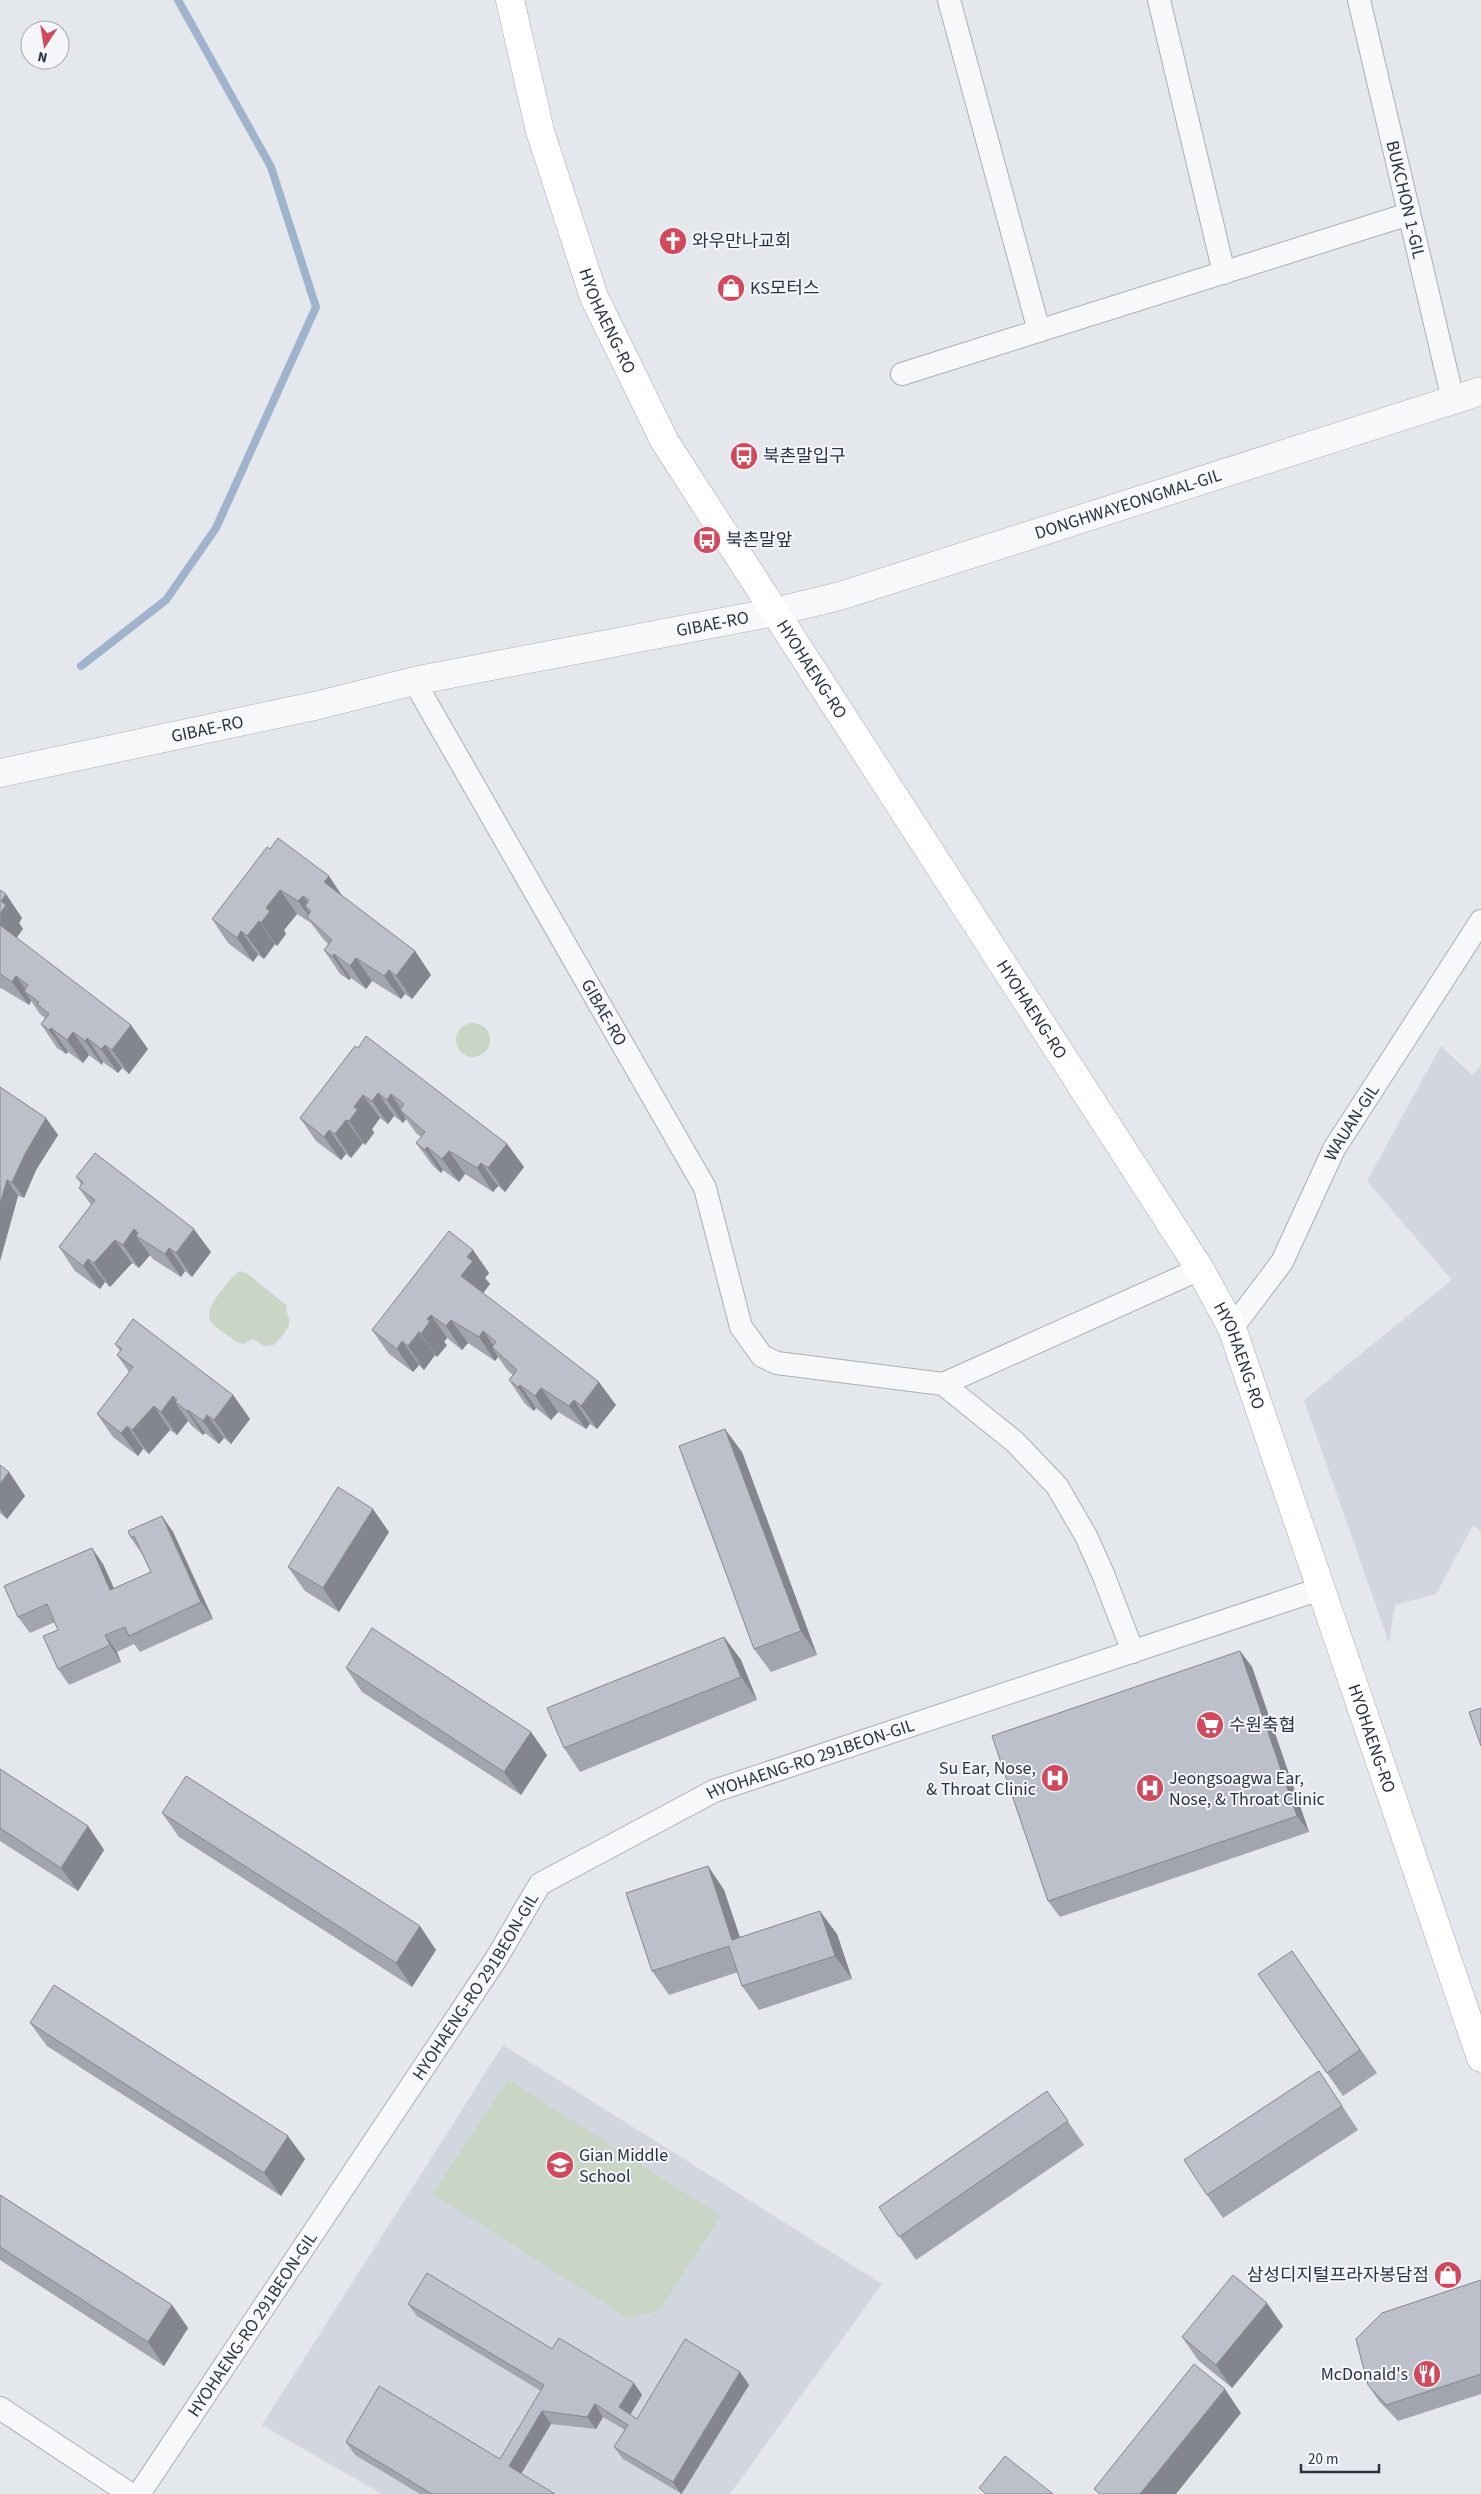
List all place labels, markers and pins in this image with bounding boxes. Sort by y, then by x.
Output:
church icon: 와우만나교회 [658,226,688,256]
place label: 와우만나교회 [692,229,791,254]
shop icon: KS모터스 [716,273,746,303]
place label: KS모터스 [750,276,820,301]
bus stop icon: 북촌말입구 [729,441,759,471]
place label: 북촌말입구 [763,444,846,469]
bus stop icon: 북촌말앞 [692,525,722,555]
place label: 북촌말앞 [726,528,792,553]
supermarket icon: 수원축협 [1195,1710,1225,1740]
place label: 수원축협 [1229,1713,1295,1738]
place label: Su Ear, Nose, & Throat Clinic [926,1756,1036,1802]
hospital icon: Su Ear, Nose, & Throat Clinic [1040,1763,1070,1793]
place label: Jeongsoagwa Ear, Nose, & Throat Clinic [1169,1766,1325,1812]
hospital icon: Jeongsoagwa Ear, Nose, & Throat Clinic [1135,1773,1165,1803]
place label: Gian Middle School [579,2143,668,2189]
school or university icon: Gian Middle School [545,2150,575,2180]
shop icon: 삼성디지털프라자봉담점 [1433,2260,1463,2290]
place label: 삼성디지털프라자봉담점 [1247,2263,1429,2288]
restaurant icon: McDonald's [1412,2359,1442,2389]
place label: McDonald's [1321,2362,1408,2387]

